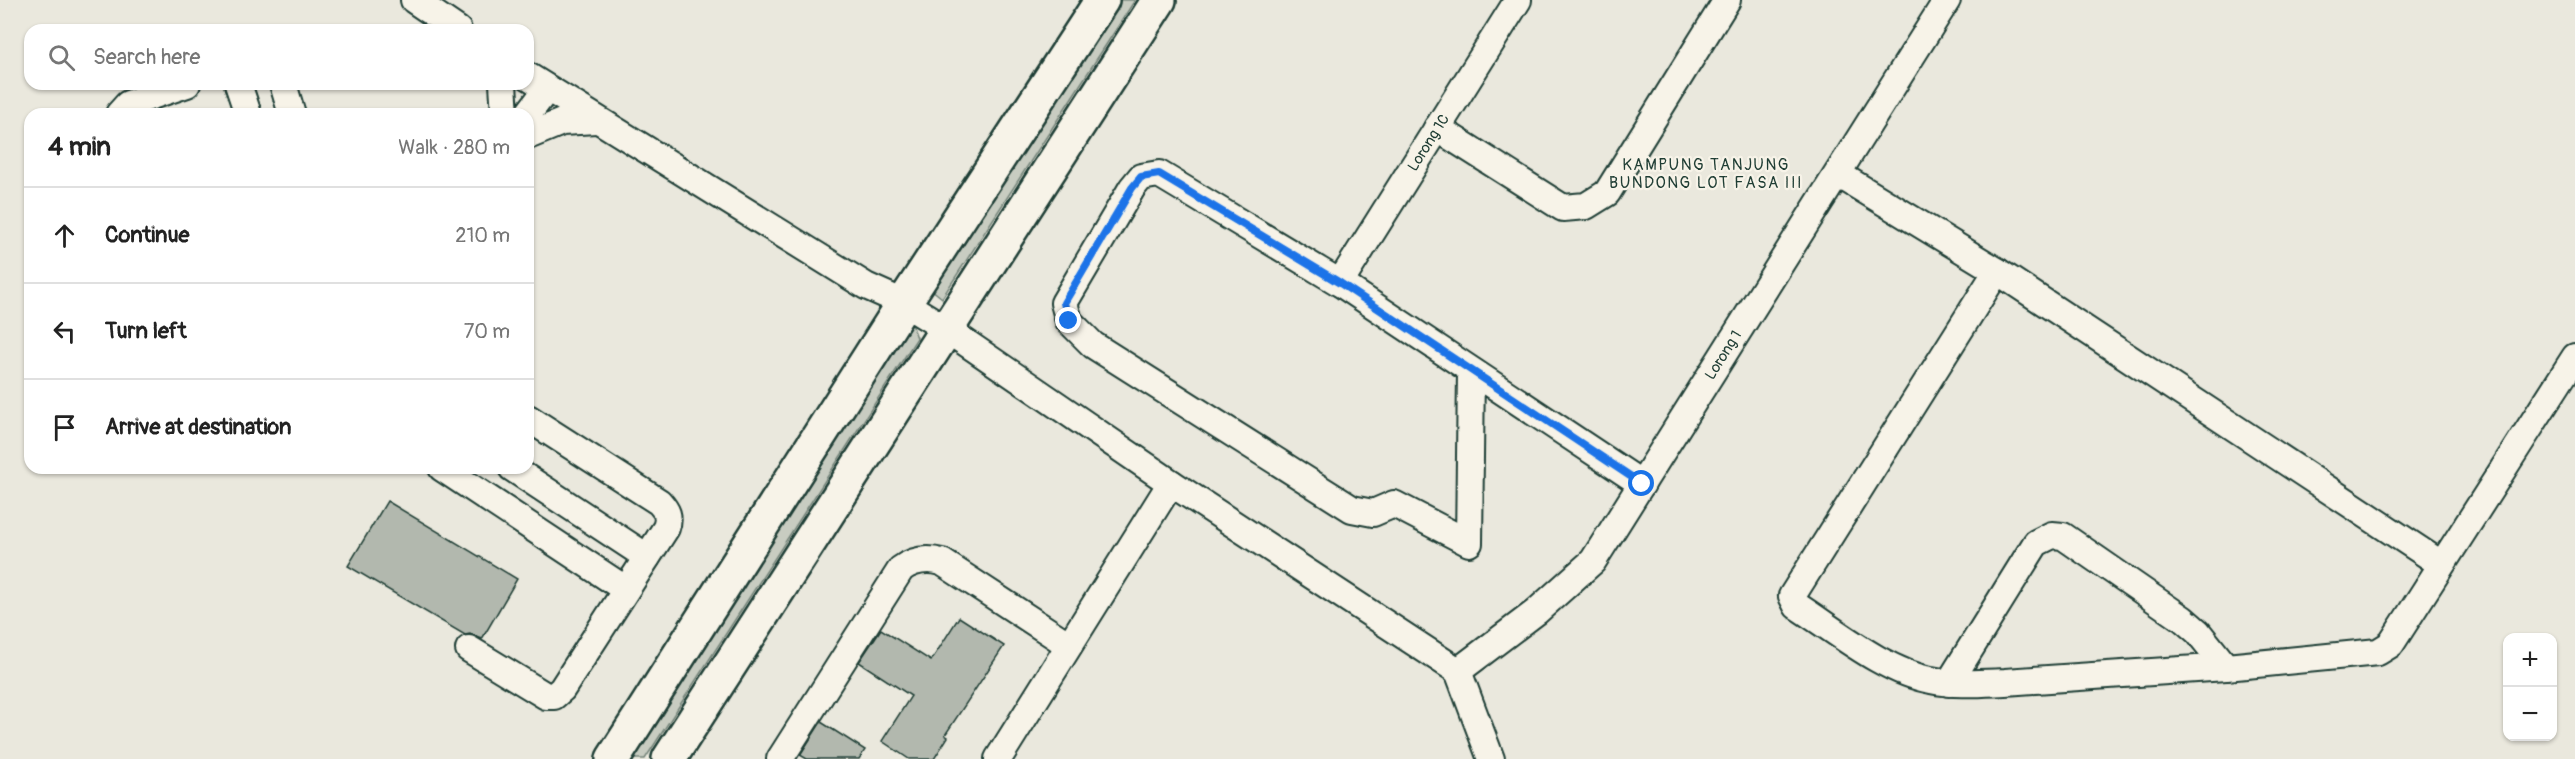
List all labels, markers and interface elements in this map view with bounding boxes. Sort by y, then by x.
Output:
search box [24,24,534,90]
icon: search [45,41,78,74]
text: Search here [93,43,200,71]
street label: Lorong 1C [1403,110,1453,175]
text: 4 min [48,131,111,163]
text: Walk · 280 m [398,135,510,160]
district label: KAMPUNG TANJUNG BUNDONG LOT FASA III [1609,155,1803,193]
icon: ahead [48,219,81,252]
text: Continue [105,221,189,249]
text: 210 m [455,223,510,248]
route end [1055,307,1081,333]
icon: left [48,315,81,348]
text: Turn left [105,317,187,345]
text: 70 m [464,319,510,344]
street label: Lorong 1 [1700,327,1746,383]
icon: arrive [48,411,81,444]
text: Arrive at destination [105,413,291,441]
route start [1628,470,1654,496]
map controls [2503,633,2557,741]
button: + [2503,633,2557,687]
button: − [2503,687,2557,741]

